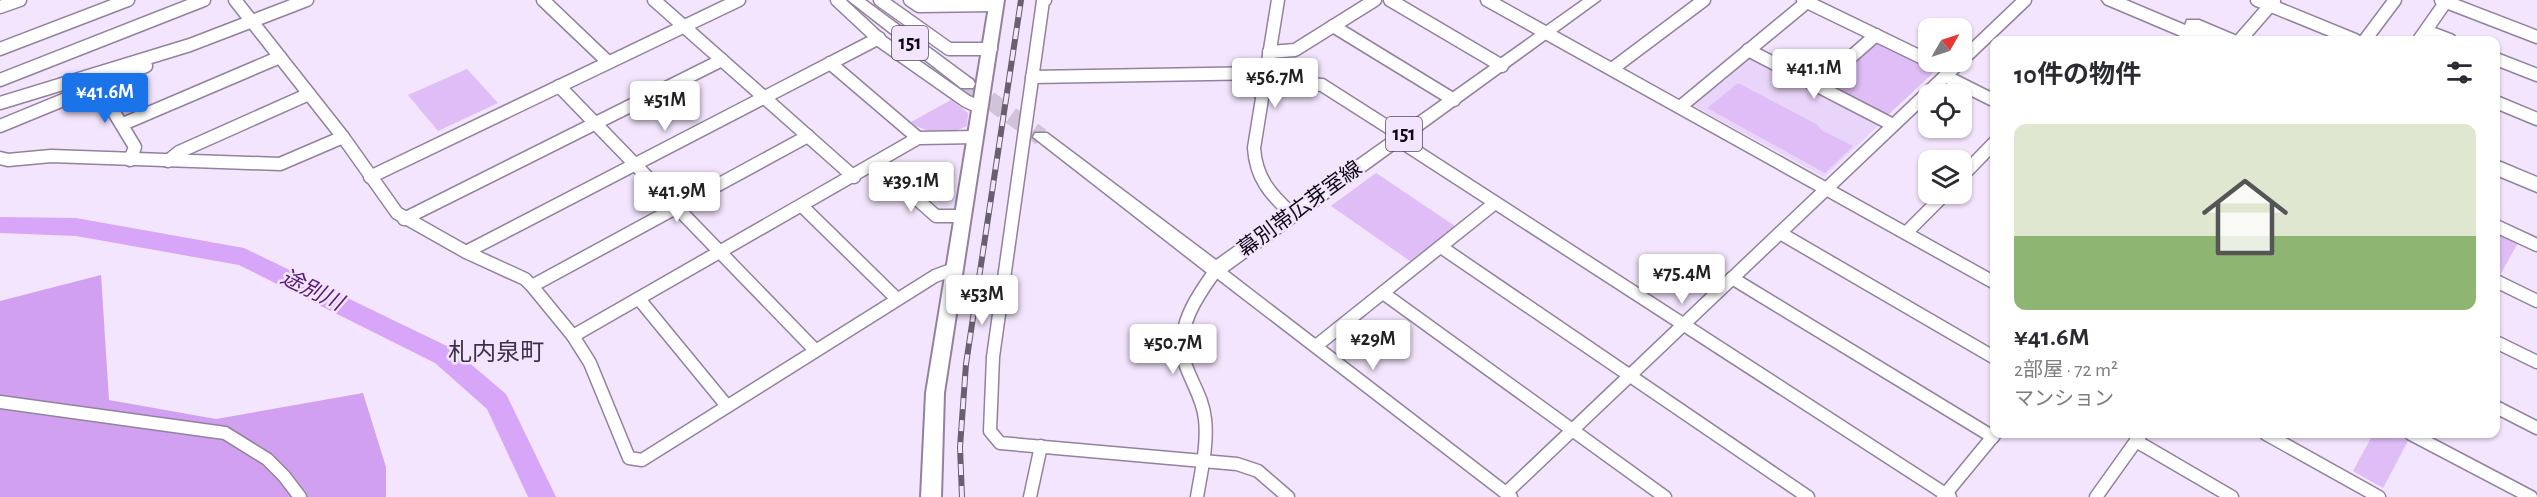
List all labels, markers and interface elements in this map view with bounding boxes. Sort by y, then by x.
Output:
north arrow [1918,18,1972,72]
map controls [1918,18,1972,204]
road number: 151 [892,26,928,60]
pin: ¥41.1M [1765,49,1863,100]
icon: filters [2443,56,2476,89]
pin: ¥56.7M [1226,58,1324,109]
text: ¥41.1M [1786,58,1842,78]
text: 10件の物件 [2014,62,2141,88]
text: ¥56.7M [1246,67,1304,87]
pin: ¥41.6M [56,73,154,124]
pin: ¥51M [629,81,701,132]
text: ¥41.6M [76,82,134,102]
button: locate [1918,84,1972,138]
text: ¥51M [644,90,686,110]
road number: 151 [1386,117,1422,151]
button: layers [1918,150,1972,204]
street label: 幕別帯広芽室線 [1234,156,1366,261]
pin: ¥39.1M [862,162,960,213]
icon: home [2191,163,2299,271]
text: ¥39.1M [883,171,939,191]
pin: ¥41.9M [628,172,726,223]
text: ¥41.9M [648,181,706,201]
pin: ¥75.4M [1633,254,1731,305]
text: ¥75.4M [1653,263,1711,283]
water label: 途別川 [278,265,349,315]
pin: ¥53M [946,275,1018,326]
text: ¥53M [960,284,1004,304]
pin: ¥29M [1337,320,1409,371]
pin: ¥50.7M [1124,324,1222,375]
text: ¥41.6M [2014,324,2089,350]
text: ¥29M [1350,329,1396,349]
text: ¥50.7M [1144,333,1202,353]
district label: 札内泉町 [448,339,544,365]
text: 2部屋 · 72 m² [2014,360,2118,380]
text: マンション [2014,389,2114,409]

